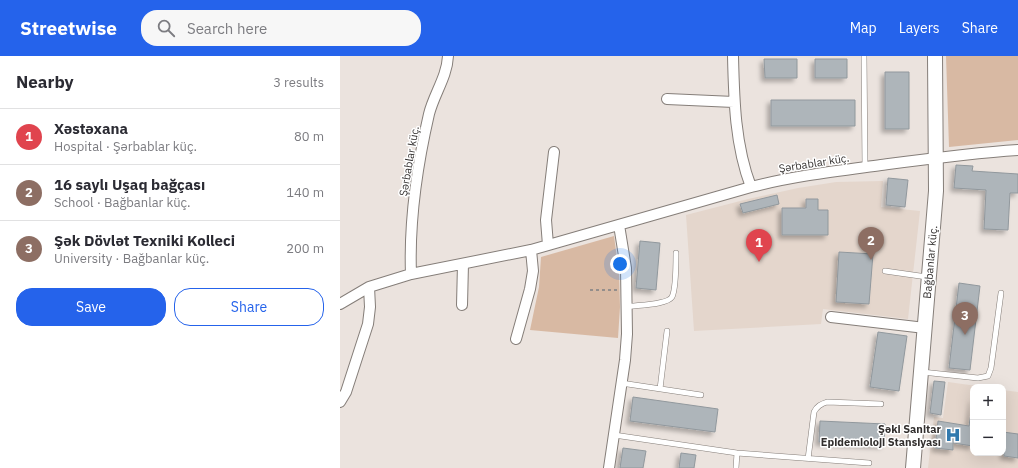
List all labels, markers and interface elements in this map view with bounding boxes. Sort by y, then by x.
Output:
search box [141,10,421,46]
text: Streetwise [20,16,117,40]
icon: search [155,17,177,39]
text: Search here [187,19,267,38]
text: Map [850,19,877,37]
text: Layers [899,19,940,37]
text: Share [962,19,998,37]
text: Nearby [16,71,74,93]
text: 3 results [273,74,324,91]
text: Xəstəxana [54,119,128,138]
street label: Şərbablar küç. [396,125,422,197]
text: 1 [25,128,33,145]
text: 80 m [294,128,324,145]
text: Hospital · Şərbablar küç. [54,138,197,155]
street label: Şərbablar küç. [778,151,850,175]
text: 16 saylı Uşaq bağçası [54,175,205,194]
text: 2 [25,184,33,201]
text: 140 m [286,184,324,201]
text: School · Bağbanlar küç. [54,194,191,211]
street label: Bağbanlar küç. [920,225,940,299]
pin: 2 [858,227,884,260]
pin: 1 [746,229,772,262]
text: Şək Dövlət Texniki Kolleci [54,231,235,250]
text: 3 [25,240,33,257]
text: 200 m [286,240,324,257]
text: University · Bağbanlar küç. [54,250,209,267]
your location [610,254,630,274]
button: Save [16,288,166,326]
button: Share [174,288,324,326]
pin: 3 [952,302,978,335]
map controls [970,384,1006,456]
button: + [970,384,1006,420]
button: − [970,420,1006,456]
place label: Şəki Sanitar Epidemioloji Stansiyası [821,422,942,449]
hospital icon: Şəki Sanitar Epidemioloji Stansiyası [944,426,962,444]

